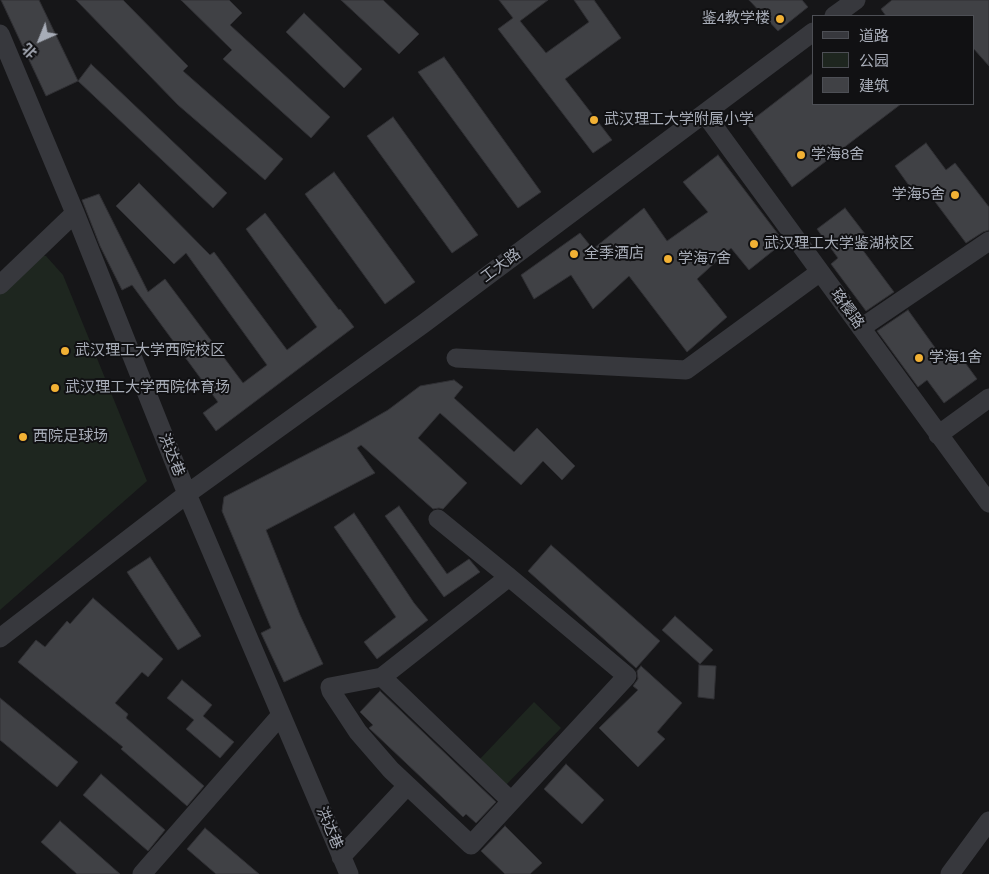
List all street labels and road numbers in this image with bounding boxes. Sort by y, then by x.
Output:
street label: 工大路 [478,245,524,287]
street label: 珞樱路 [826,286,868,332]
street label: 洪达巷 [154,431,188,479]
street label: 洪达巷 [312,804,346,852]

